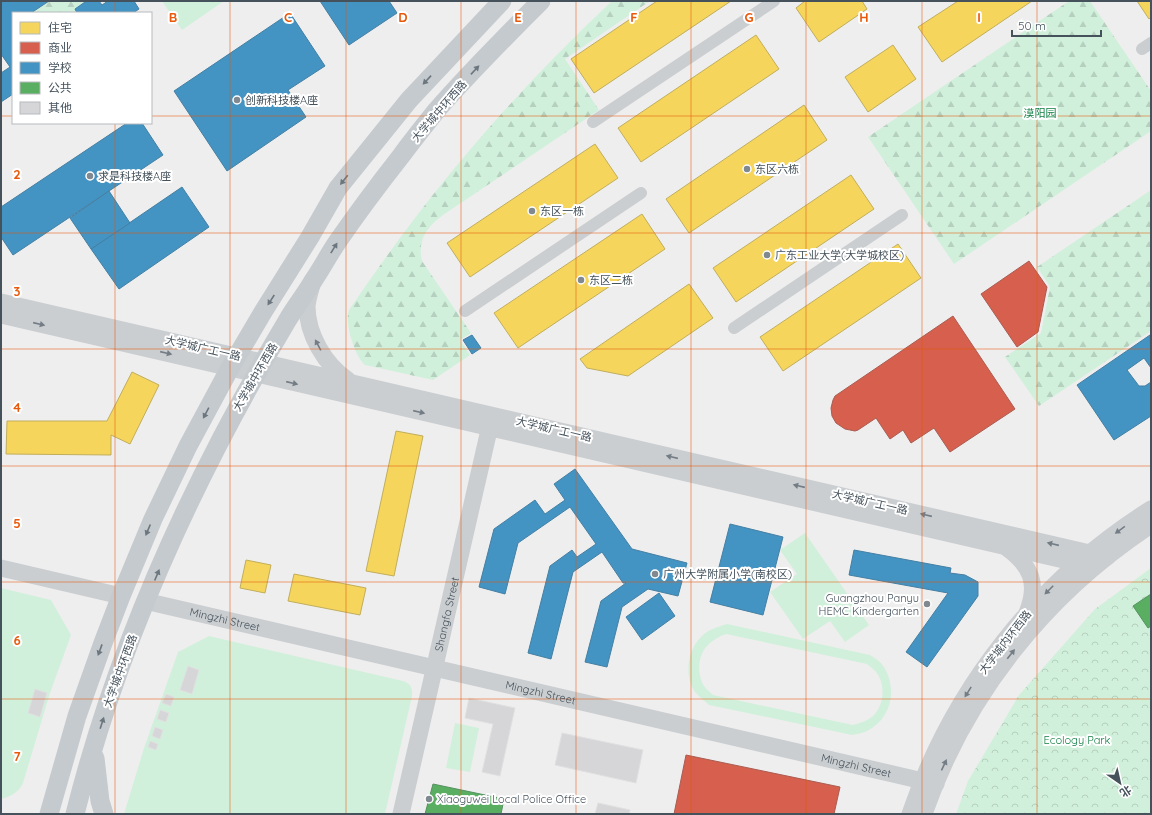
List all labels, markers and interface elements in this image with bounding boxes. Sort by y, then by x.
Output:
text: B [169,9,177,25]
text: C [284,9,292,25]
text: D [398,9,408,25]
text: E [514,9,522,25]
text: F [630,9,638,25]
text: G [744,9,754,25]
text: H [859,9,869,25]
text: I [977,9,981,25]
legend [12,12,152,124]
scale bar [1012,12,1101,38]
text: 50 m [1018,18,1046,33]
text: 住宅 [48,20,72,35]
text: 商业 [48,40,72,55]
text: 学校 [48,60,72,75]
one-way arrow [470,64,479,75]
one-way arrow [422,75,432,85]
street label: 大学城中环西路 [408,77,470,145]
text: 公共 [48,80,72,95]
place label: 创新科技楼A座 [245,93,318,107]
marker: 创新科技楼A座 [232,95,242,105]
text: 其他 [48,100,72,115]
park label: 漠阳园 [1024,106,1057,120]
place label: 东区六栋 [755,162,799,176]
marker: 东区六栋 [742,164,752,174]
text: 2 [13,166,21,182]
place label: 求是科技楼A座 [98,169,171,183]
marker: 求是科技楼A座 [85,171,95,181]
one-way arrow [340,175,348,186]
place label: 东区一栋 [540,204,584,218]
marker: 东区一栋 [527,206,537,216]
one-way arrow [330,242,337,254]
place label: 广东工业大学(大学城校区) [775,248,904,262]
marker: 广东工业大学(大学城校区) [762,250,772,260]
place label: 东区二栋 [589,273,633,287]
marker: 东区二栋 [576,275,586,285]
text: 3 [14,283,21,299]
one-way arrow [267,295,274,306]
one-way arrow [33,322,45,328]
street label: 大学城广工一路 [164,333,242,363]
one-way arrow [315,339,321,351]
street label: 大学城中环西路 [230,340,280,414]
one-way arrow [159,351,172,357]
one-way arrow [286,380,299,386]
text: 4 [13,399,21,415]
one-way arrow [202,407,209,419]
one-way arrow [413,409,425,415]
street label: 大学城广工一路 [515,414,593,444]
one-way arrow [666,453,679,459]
one-way arrow [793,482,805,488]
street label: 大学城广工一路 [831,487,909,517]
one-way arrow [920,511,932,517]
text: 5 [13,515,21,531]
one-way arrow [145,524,151,536]
one-way arrow [1115,526,1125,534]
one-way arrow [1046,541,1059,547]
place label: 广州大学附属小学(南校区) [663,567,792,581]
one-way arrow [154,568,160,580]
marker: 广州大学附属小学(南校区) [650,569,660,579]
street label: Shangfa Street [431,575,462,653]
one-way arrow [1044,585,1054,595]
place label: Guangzhou Panyu HEMC Kindergarten [819,591,919,618]
marker: Guangzhou Panyu HEMC Kindergarten [922,599,932,609]
street label: Mingzhi Street [188,605,262,634]
street label: 大学城内环西路 [976,607,1034,677]
text: 6 [13,632,21,648]
street label: 大学城中环西路 [100,632,140,710]
one-way arrow [97,645,103,657]
one-way arrow [1006,648,1015,659]
street label: Mingzhi Street [504,678,577,707]
one-way arrow [964,687,972,697]
one-way arrow [99,716,105,728]
park label: Ecology Park [1043,733,1111,747]
text: 7 [13,748,21,764]
street label: Mingzhi Street [820,751,893,781]
one-way arrow [941,759,947,770]
north arrow [1100,763,1140,803]
text: 北 [1117,782,1134,800]
place label: Xiaoguwei Local Police Office [437,792,586,806]
marker: Xiaoguwei Local Police Office [424,794,434,804]

